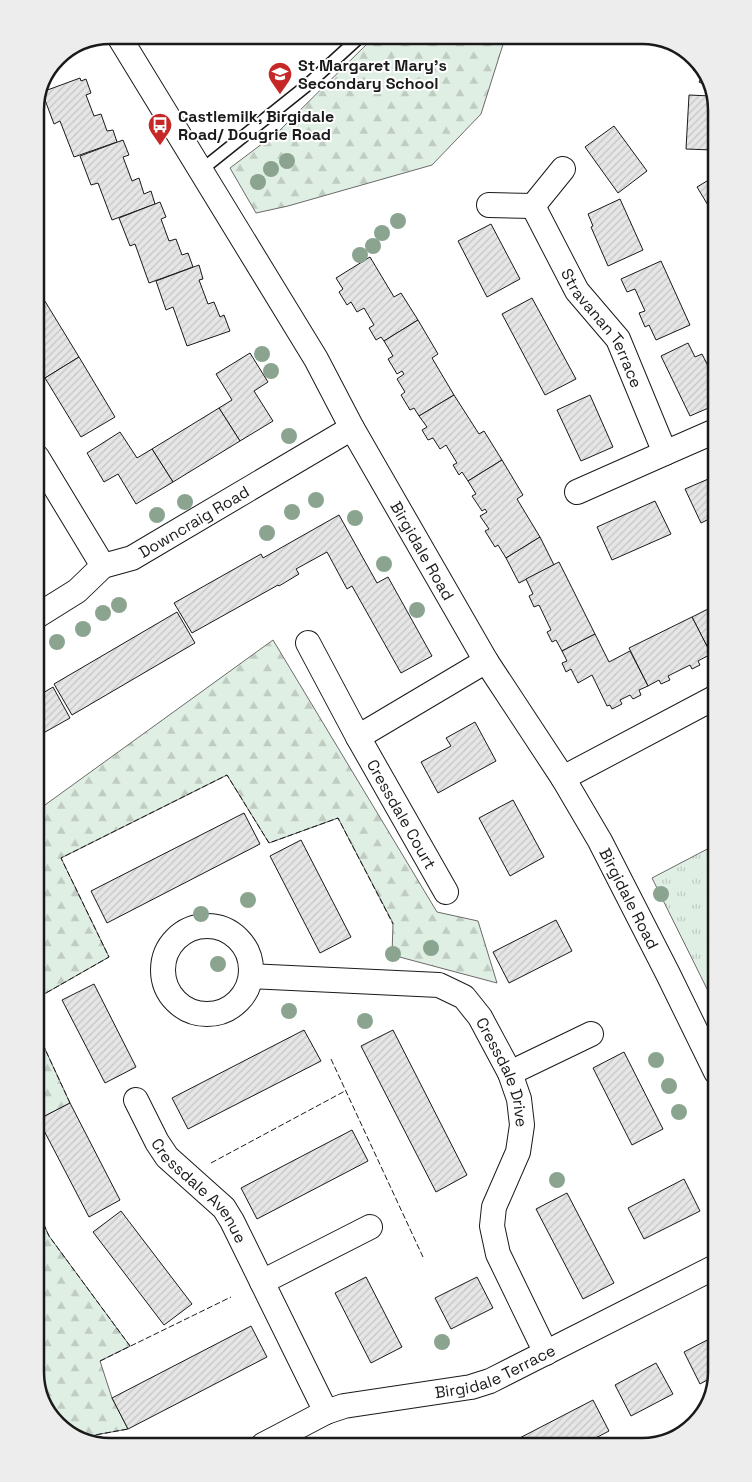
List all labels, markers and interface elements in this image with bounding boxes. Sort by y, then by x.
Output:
place label: St Margaret Mary's Secondary School [298,55,447,94]
school or university icon: St Margaret Mary's Secondary School [267,61,293,95]
place label: Castlemilk, Birgidale Road/ Dougrie Road [178,106,334,145]
bus stop icon: Castlemilk, Birgidale Road/ Dougrie Road [147,112,173,146]
street label: Stravanan Terrace [557,265,647,391]
street label: Downcraig Road [134,481,253,562]
street label: Birgidale Road [386,497,459,604]
street label: Cressdale Court [362,755,441,873]
street label: Birgidale Road [595,844,664,953]
street label: Cressdale Drive [471,1013,533,1128]
street label: Cressdale Avenue [147,1134,252,1246]
street label: Birgidale Terrace [433,1339,559,1403]

